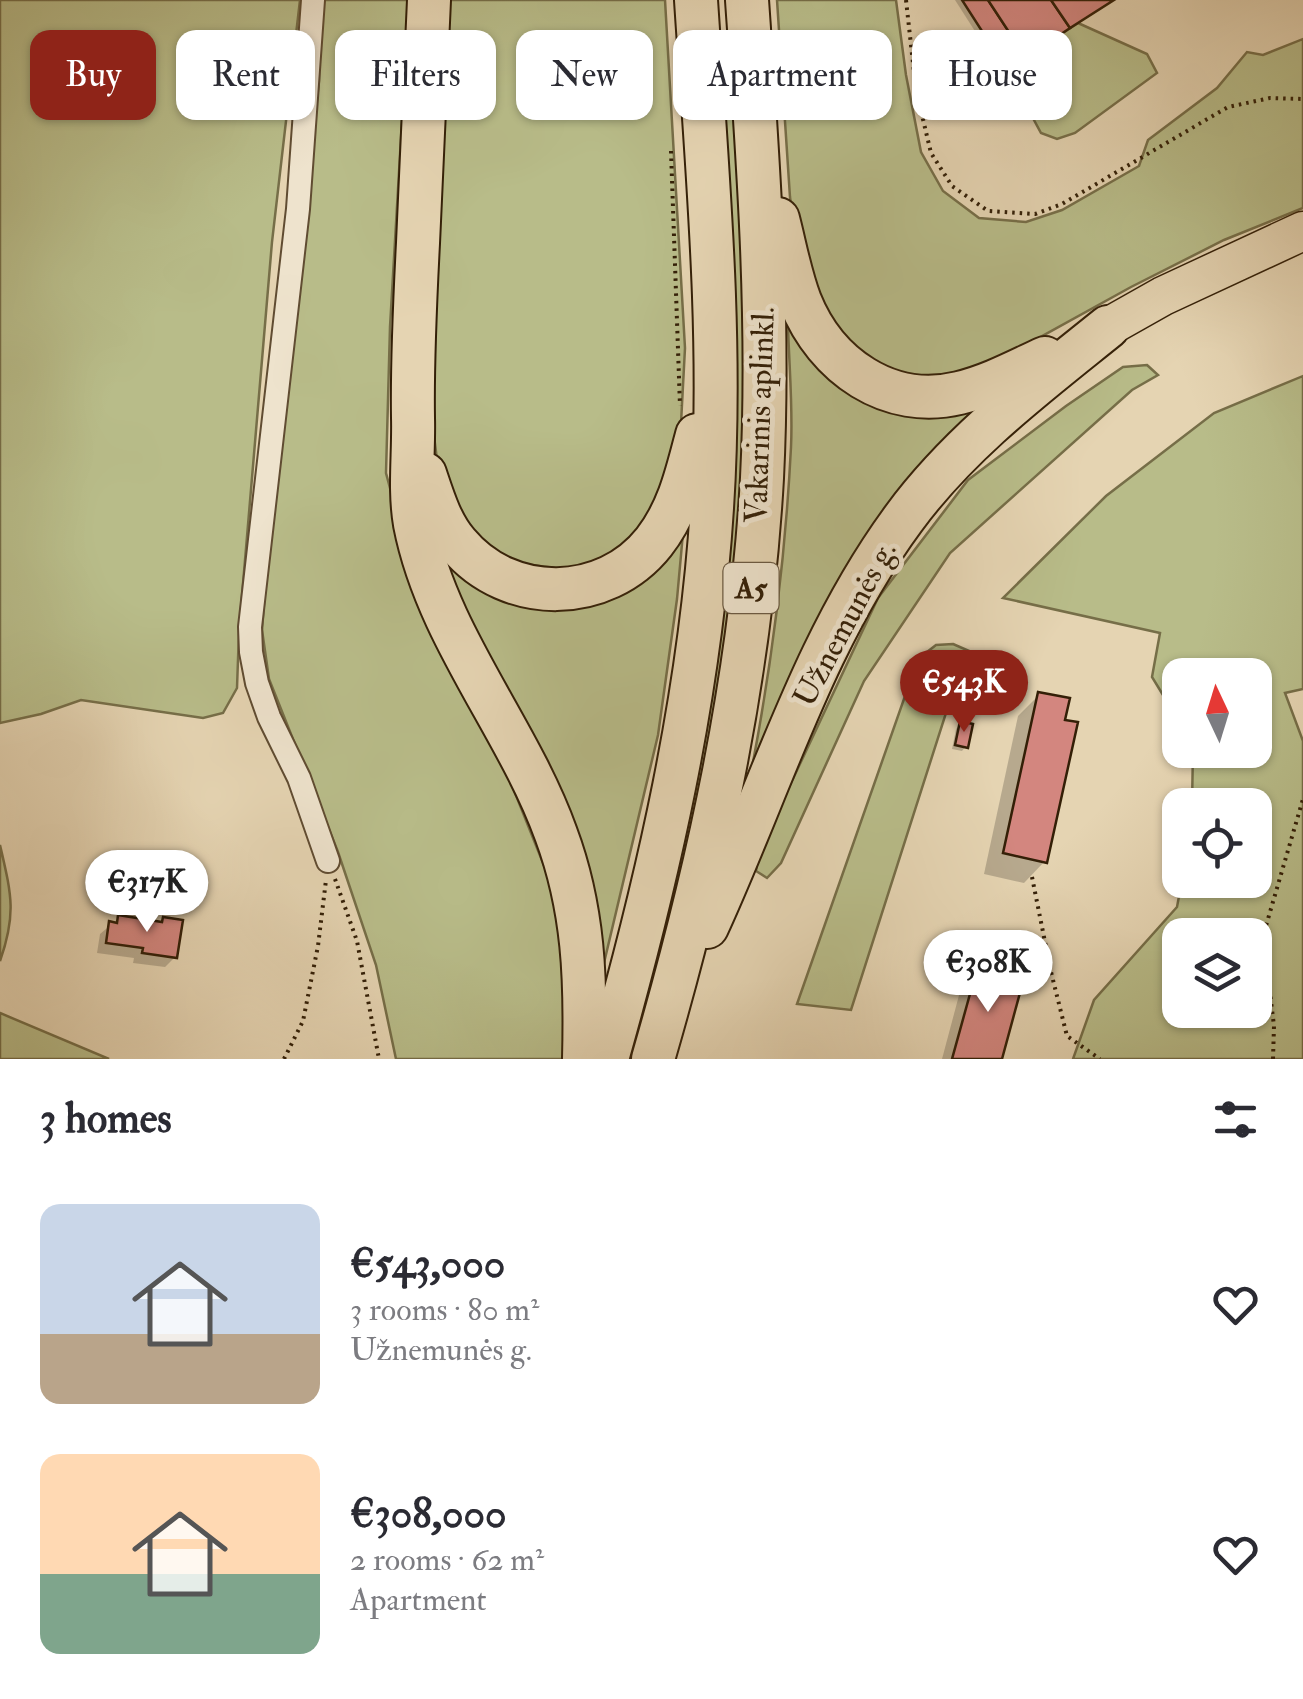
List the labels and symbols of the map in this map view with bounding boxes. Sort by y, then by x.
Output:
street label: Vakarinis aplinkl. [736,306,784,524]
street label: Užnemunės g. [785,534,905,714]
road number: A5 [724,563,778,613]
pin: €543K [894,650,1034,735]
north arrow [1162,658,1272,768]
pin: €317K [77,850,217,935]
pin: €308K [918,930,1058,1015]

